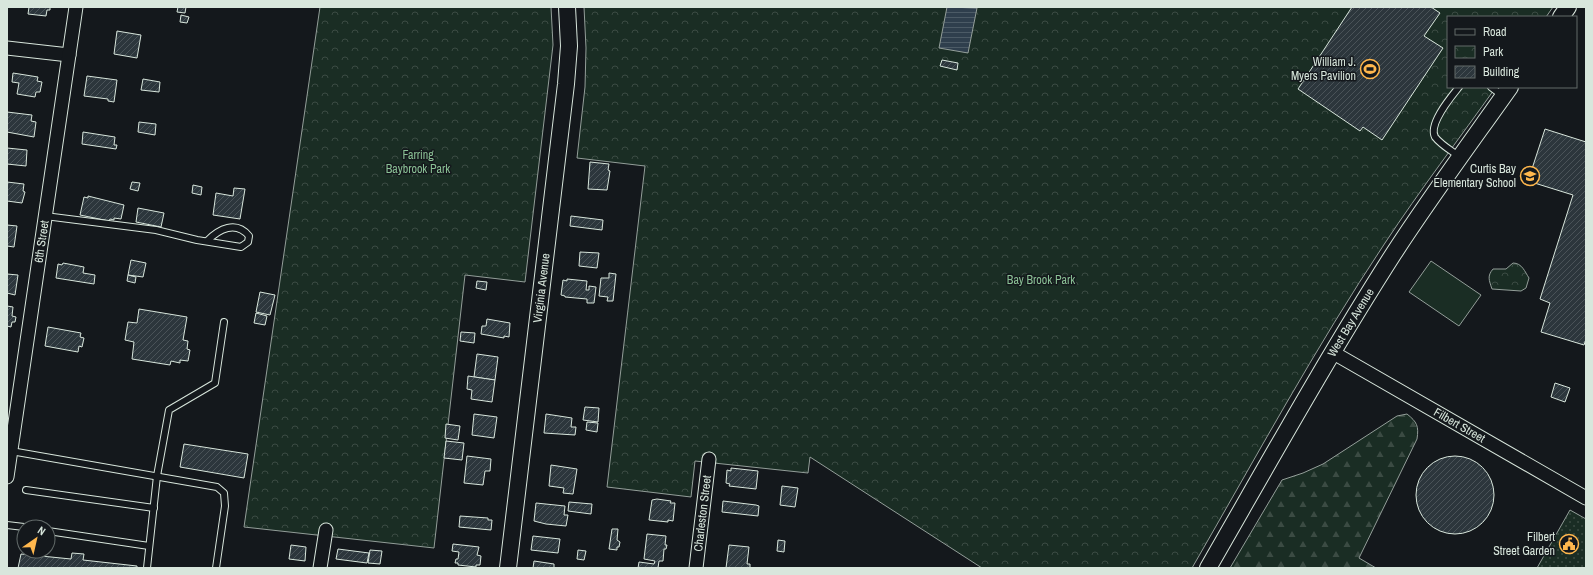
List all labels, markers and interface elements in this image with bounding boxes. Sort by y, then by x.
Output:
legend [1447,16,1577,88]
text: Road [1483,24,1507,40]
text: Park [1483,44,1503,60]
place label: William J. Myers Pavilion [1291,54,1356,84]
sports icon: William J. Myers Pavilion [1359,58,1381,80]
text: Building [1483,64,1520,80]
park label: Farring Baybrook Park [386,147,450,177]
place label: Curtis Bay Elementary School [1433,161,1516,191]
school or university icon: Curtis Bay Elementary School [1519,165,1541,187]
street label: 6th Street [31,219,53,264]
street label: Virginia Avenue [529,252,554,324]
park label: Bay Brook Park [1007,272,1075,288]
street label: West Bay Avenue [1324,285,1378,360]
street label: Filbert Street [1431,404,1488,447]
street label: Charleston Street [690,474,715,552]
north arrow [16,519,56,559]
text: N [35,523,48,538]
place label: Filbert Street Garden [1493,529,1555,559]
public building icon: Filbert Street Garden [1558,533,1580,555]

